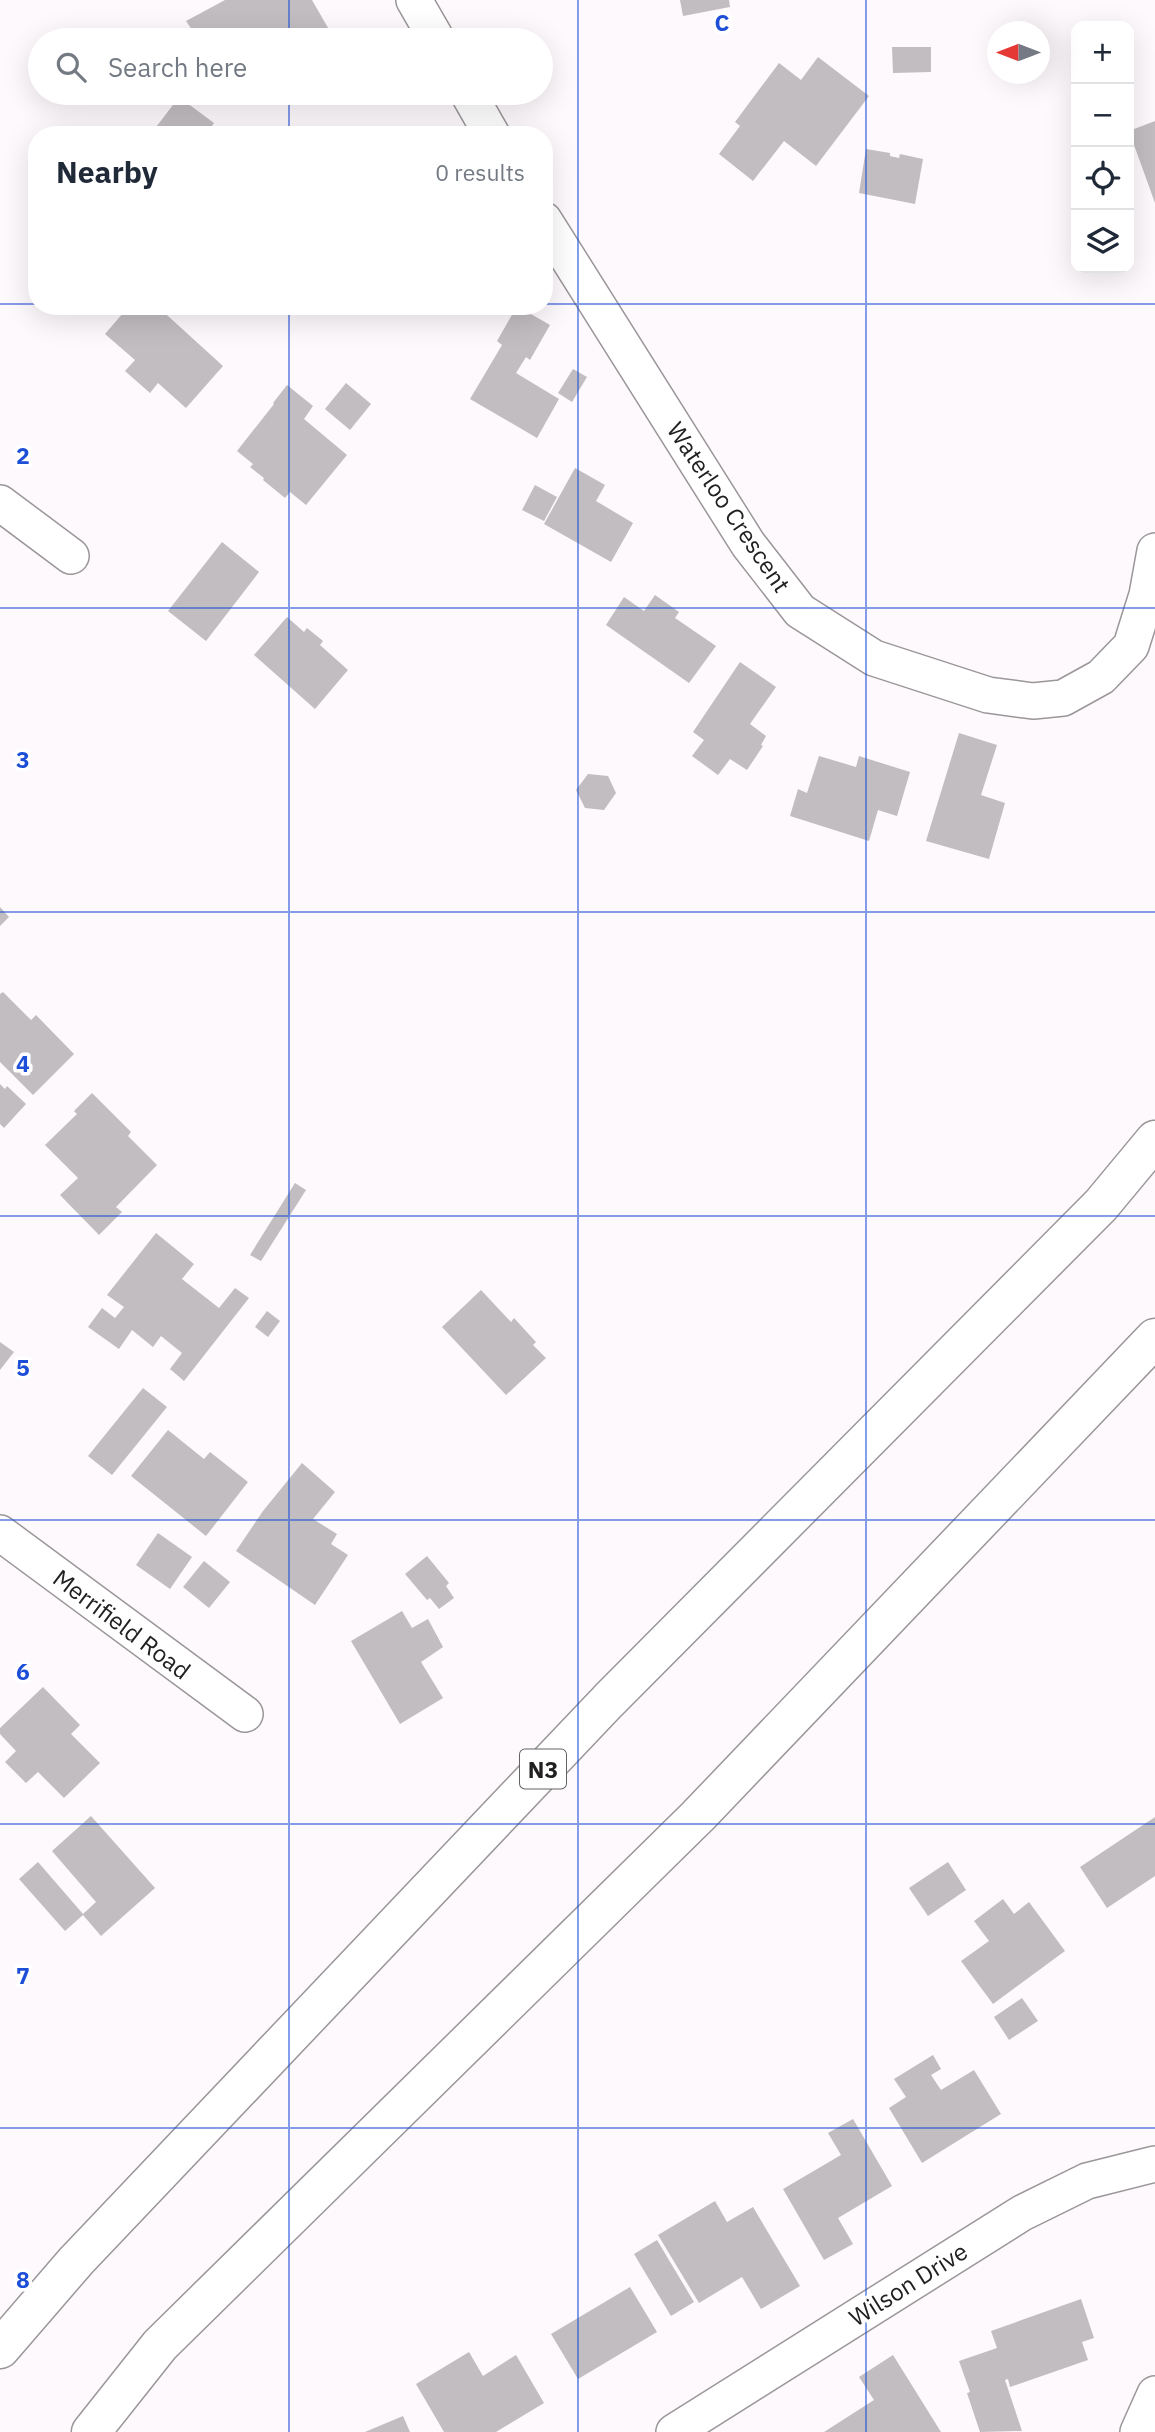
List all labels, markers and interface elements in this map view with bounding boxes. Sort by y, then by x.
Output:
text: C [715,7,730,37]
north arrow [987,21,1050,84]
map controls [1071,21,1134,273]
button: + [1071,21,1134,84]
search box [28,28,553,105]
icon: search [52,48,90,86]
text: Search here [108,50,247,84]
button: − [1071,84,1134,147]
button: locate [1071,147,1134,210]
text: Nearby [56,152,158,191]
text: 0 results [435,157,525,187]
button: layers [1071,210,1134,273]
street label: Waterloo Crescent [660,416,798,598]
text: 2 [16,440,30,470]
text: 3 [16,744,30,774]
text: 4 [16,1048,30,1078]
text: 5 [16,1352,30,1382]
street label: Merrifield Road [47,1562,197,1686]
text: 6 [16,1656,30,1686]
road number: N3 [520,1750,566,1788]
text: 7 [16,1960,30,1990]
street label: Wilson Drive [843,2235,973,2333]
text: 8 [16,2264,30,2294]

